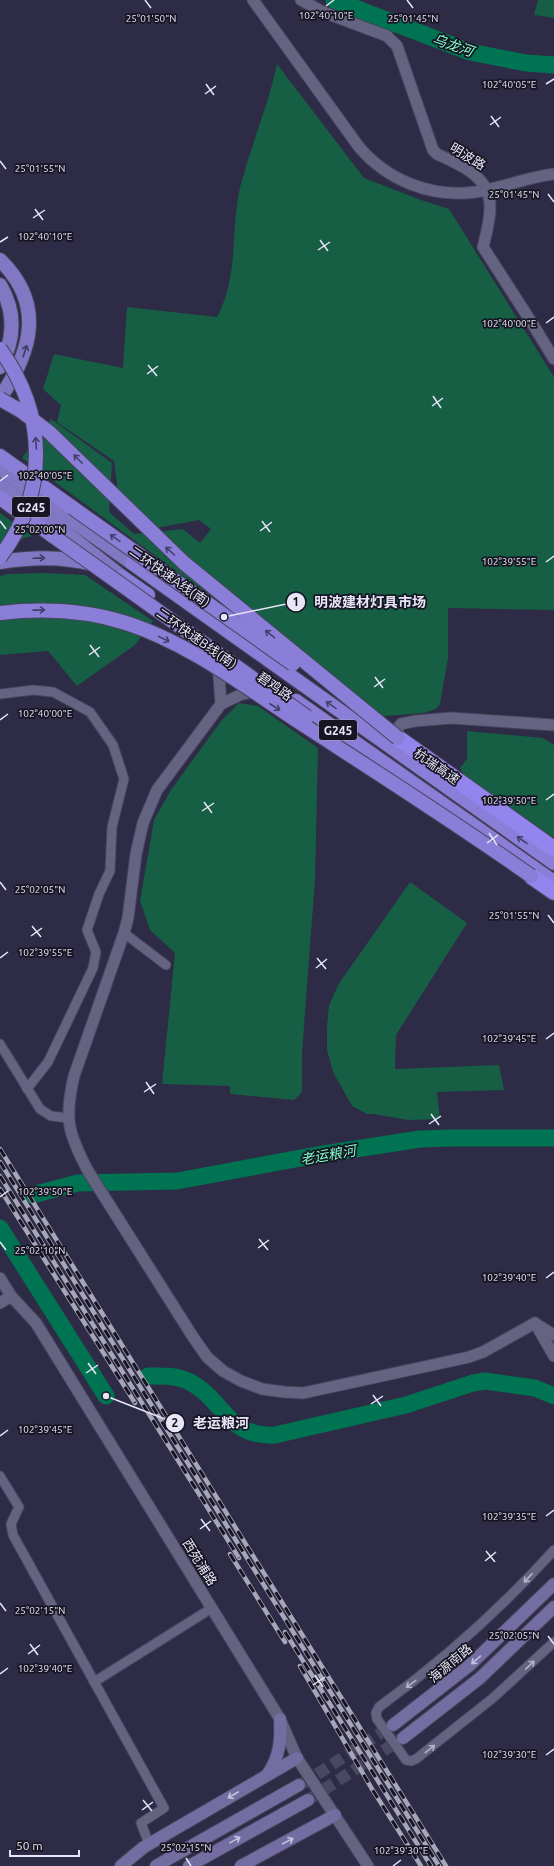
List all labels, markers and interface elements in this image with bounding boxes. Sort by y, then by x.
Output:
text: 102°40'10"E [299,10,354,21]
text: 25°01'50"N [126,13,176,24]
text: 25°01'45"N [388,13,438,24]
water label: 乌龙河 [431,31,478,60]
text: 102°40'05"E [482,79,537,90]
street label: 明波路 [448,140,488,172]
text: 25°01'55"N [15,163,65,174]
text: 25°01'45"N [489,189,539,200]
text: 102°40'10"E [18,231,73,242]
text: 102°40'00"E [482,318,537,329]
one-way arrow [22,345,29,358]
one-way arrow [32,437,39,450]
one-way arrow [73,454,83,464]
text: 102°40'05"E [18,470,73,481]
road number: G245 [12,497,50,517]
text: 25°02'00"N [15,524,65,535]
one-way arrow [110,534,121,542]
street label: 二环快速A线(南) [127,543,213,610]
one-way arrow [165,546,176,555]
one-way arrow [32,554,45,562]
text: 102°39'55"E [482,556,537,567]
callout: 明波建材灯具市场 [286,589,434,615]
text: 明波建材灯具市场 [314,594,426,610]
text: 1 [293,595,299,608]
street label: 二环快速B线(南) [154,605,240,672]
one-way arrow [32,606,45,614]
one-way arrow [265,630,275,639]
one-way arrow [158,636,170,643]
street label: 碧鸡路 [255,669,295,703]
one-way arrow [326,701,337,709]
one-way arrow [269,703,281,711]
text: 102°40'00"E [18,708,73,719]
road number: G245 [319,720,357,740]
street label: 杭瑞高速 [412,745,462,787]
text: 102°39'50"E [482,795,537,806]
one-way arrow [517,836,528,844]
text: 25°02'05"N [15,884,65,895]
text: 25°01'55"N [489,910,539,921]
text: 102°39'55"E [18,947,73,958]
text: 102°39'45"E [482,1033,537,1044]
water label: 老运粮河 [299,1142,360,1168]
text: 102°39'50"E [18,1186,73,1197]
text: 25°02'10"N [15,1245,65,1256]
text: 102°39'40"E [482,1272,537,1283]
callout: 老运粮河 [165,1410,257,1436]
text: 老运粮河 [193,1415,249,1431]
text: 2 [172,1416,179,1429]
text: 102°39'45"E [18,1424,73,1435]
text: 102°39'35"E [482,1511,537,1522]
street label: 西苑浦路 [180,1536,220,1588]
one-way arrow [523,1573,532,1583]
text: 25°02'15"N [15,1605,65,1616]
text: 25°02'05"N [489,1630,539,1641]
street label: 海源南路 [426,1641,474,1685]
one-way arrow [470,1655,481,1664]
one-way arrow [524,1661,535,1670]
text: 102°39'40"E [18,1663,73,1674]
one-way arrow [405,1680,416,1688]
one-way arrow [424,1744,435,1753]
text: 102°39'30"E [482,1749,537,1760]
one-way arrow [227,1792,239,1800]
scale bar [10,1832,79,1858]
one-way arrow [229,1836,241,1844]
one-way arrow [281,1837,293,1844]
text: 50 m [16,1839,43,1852]
text: 25°02'15"N [161,1842,211,1853]
text: 102°39'30"E [374,1845,429,1856]

